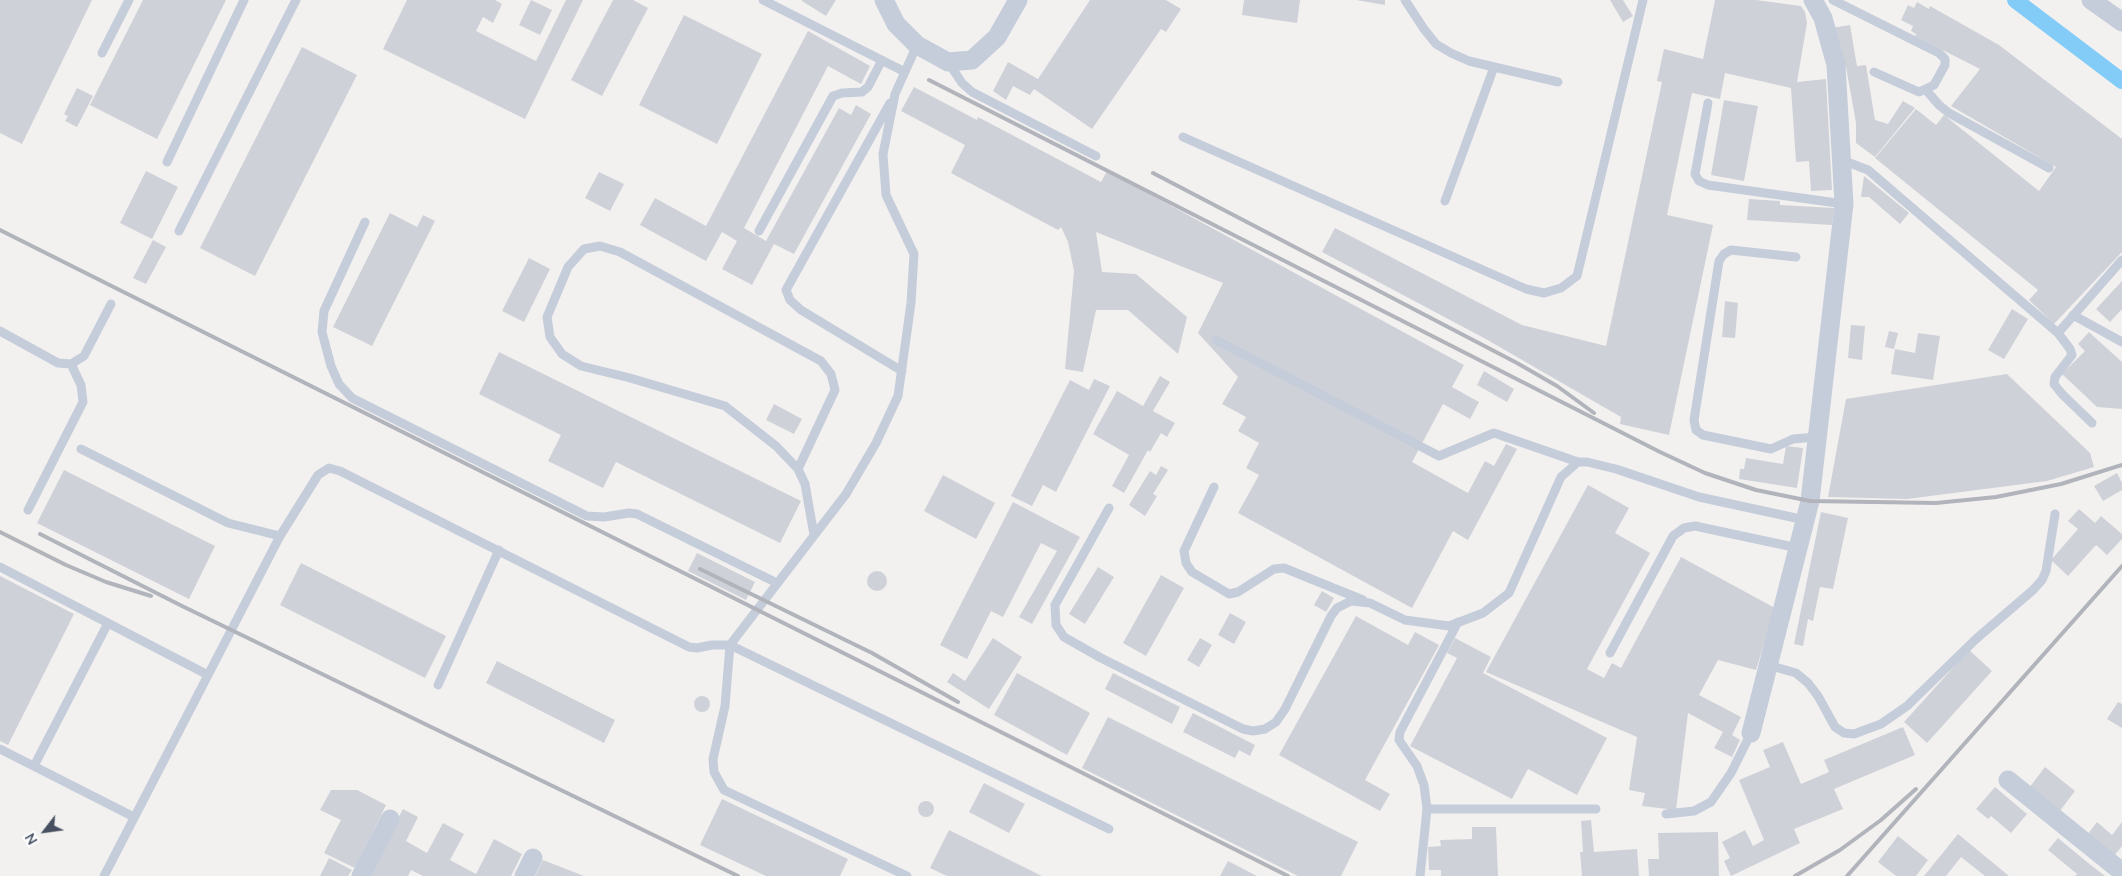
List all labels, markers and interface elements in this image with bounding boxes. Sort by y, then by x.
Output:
north arrow [20,806,70,856]
text: N [21,829,42,848]

